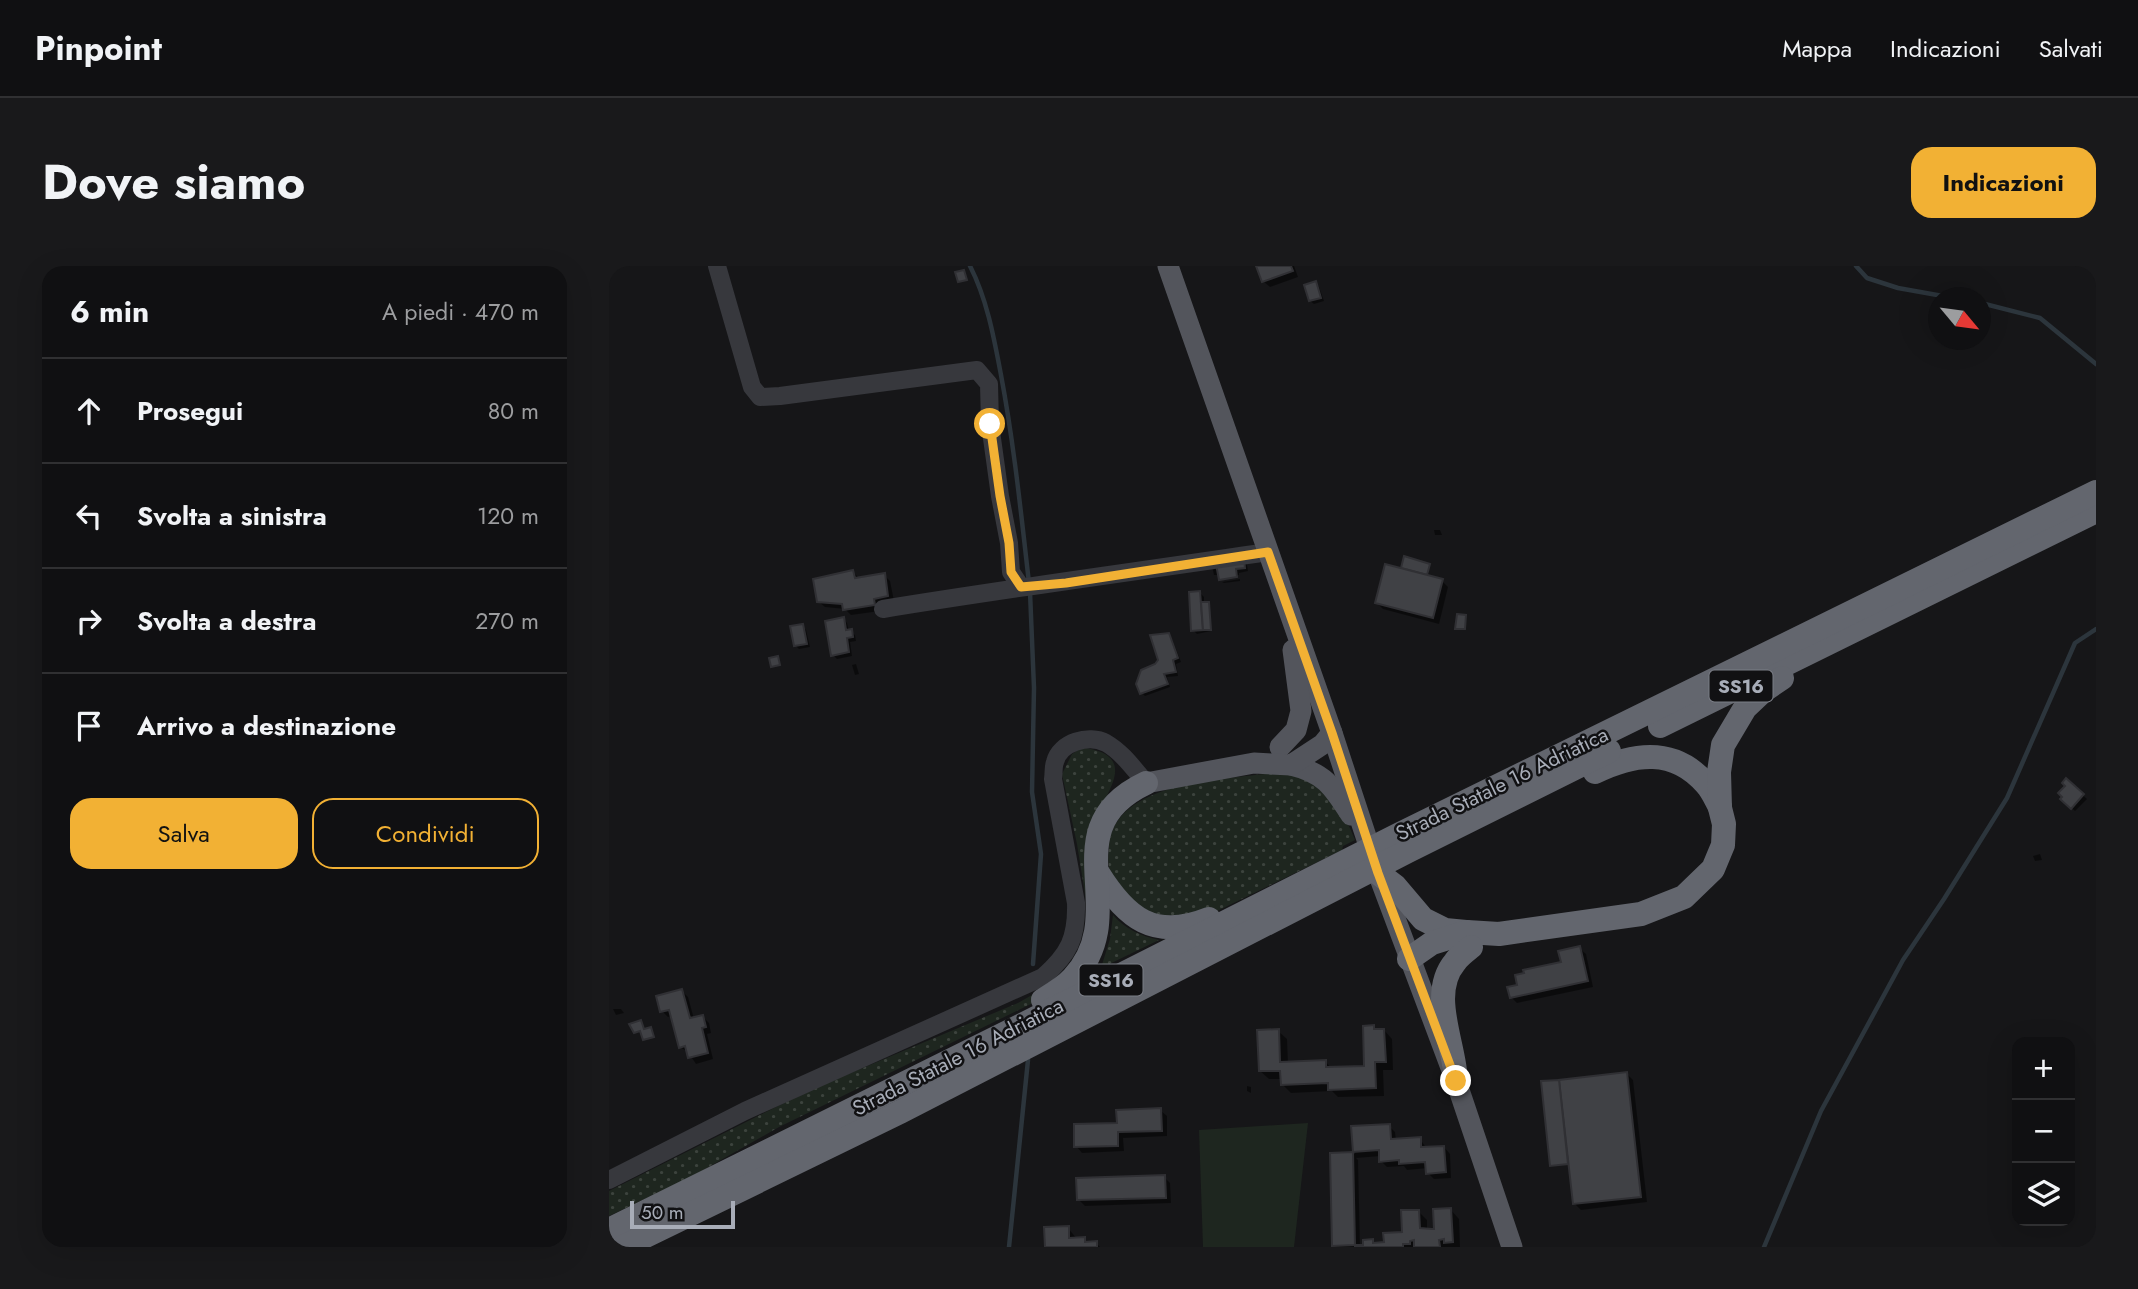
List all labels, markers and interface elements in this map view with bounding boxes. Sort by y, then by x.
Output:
text: Pinpoint [35,25,162,72]
text: Mappa [1782,31,1852,66]
text: Indicazioni [1890,31,2001,66]
text: Salvati [2039,31,2103,66]
text: Dove siamo [42,147,305,217]
button: Indicazioni [1911,147,2096,218]
north arrow [1928,287,1991,350]
text: 6 min [70,290,149,333]
text: A piedi · 470 m [382,295,539,329]
icon: ahead [70,392,108,430]
text: Prosegui [137,392,243,430]
text: 80 m [488,394,539,428]
route start [974,408,1005,439]
icon: left [70,497,108,535]
text: Svolta a sinistra [137,497,327,535]
text: 120 m [477,499,539,533]
icon: right [70,602,108,640]
text: Svolta a destra [137,602,317,640]
text: 270 m [475,604,539,638]
road number: SS16 [1709,670,1773,702]
icon: arrive [70,707,108,745]
text: Arrivo a destinazione [137,707,396,745]
street label: Strada Statale 16 Adriatica [1391,719,1613,849]
button: Salva [70,798,298,869]
button: Condividi [312,798,539,869]
road number: SS16 [1079,964,1143,996]
street label: Strada Statale 16 Adriatica [847,991,1069,1123]
map controls [2012,1037,2075,1226]
button: + [2012,1037,2075,1100]
route end [1440,1065,1471,1096]
button: − [2012,1100,2075,1163]
button: layers [2012,1163,2075,1226]
scale bar [630,1198,735,1230]
text: 50 m [641,1199,684,1226]

